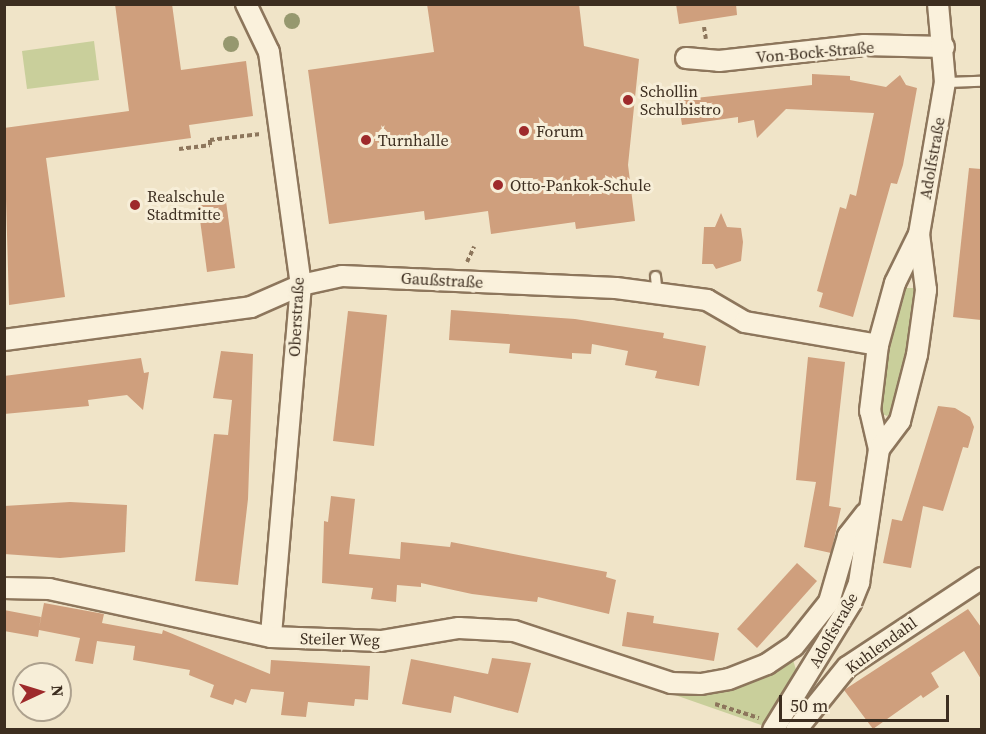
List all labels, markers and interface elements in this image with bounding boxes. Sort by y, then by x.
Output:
street label: Von-Bock-Straße [755,37,875,67]
place label: Schollin Schulbistro [640,81,721,119]
marker: Schollin Schulbistro [621,93,635,107]
street label: Adolfstraße [915,115,949,201]
place label: Forum [536,121,584,141]
marker: Forum [517,124,531,138]
place label: Turnhalle [378,130,449,150]
marker: Turnhalle [359,133,373,147]
place label: Otto-Pankok-Schule [510,175,651,195]
marker: Otto-Pankok-Schule [491,178,505,192]
place label: Realschule Stadtmitte [147,186,225,224]
marker: Realschule Stadtmitte [128,198,142,212]
street label: Gaußstraße [400,268,484,292]
street label: Oberstraße [284,277,308,357]
street label: Adolfstraße [804,589,862,671]
street label: Kuhlendahl [842,613,920,677]
street label: Steiler Weg [300,629,380,649]
north arrow [12,662,72,722]
scale bar [782,683,952,721]
text: N [47,684,69,697]
text: 50 m [790,693,828,718]

